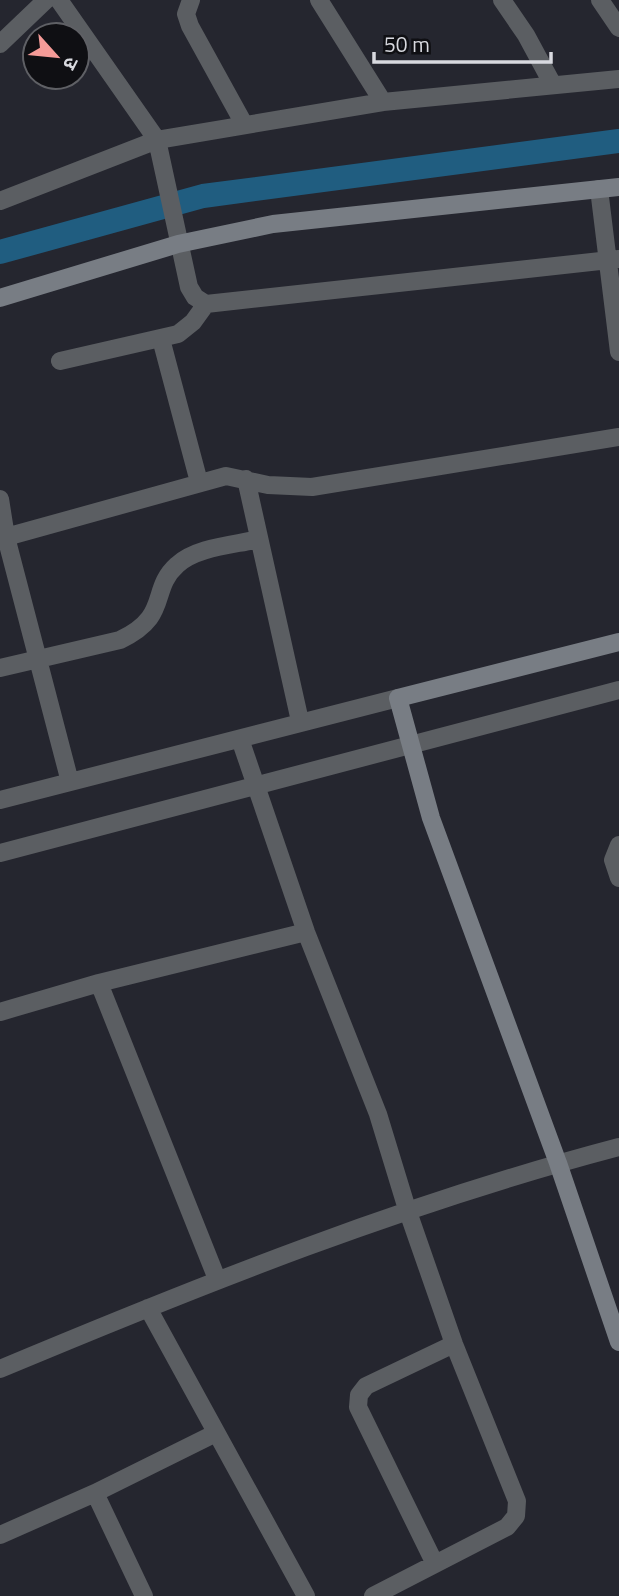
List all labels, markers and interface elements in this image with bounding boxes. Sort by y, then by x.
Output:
north arrow [21,21,91,91]
scale bar [374,21,551,65]
text: 50 m [384,28,430,60]
text: उ [56,52,87,76]

